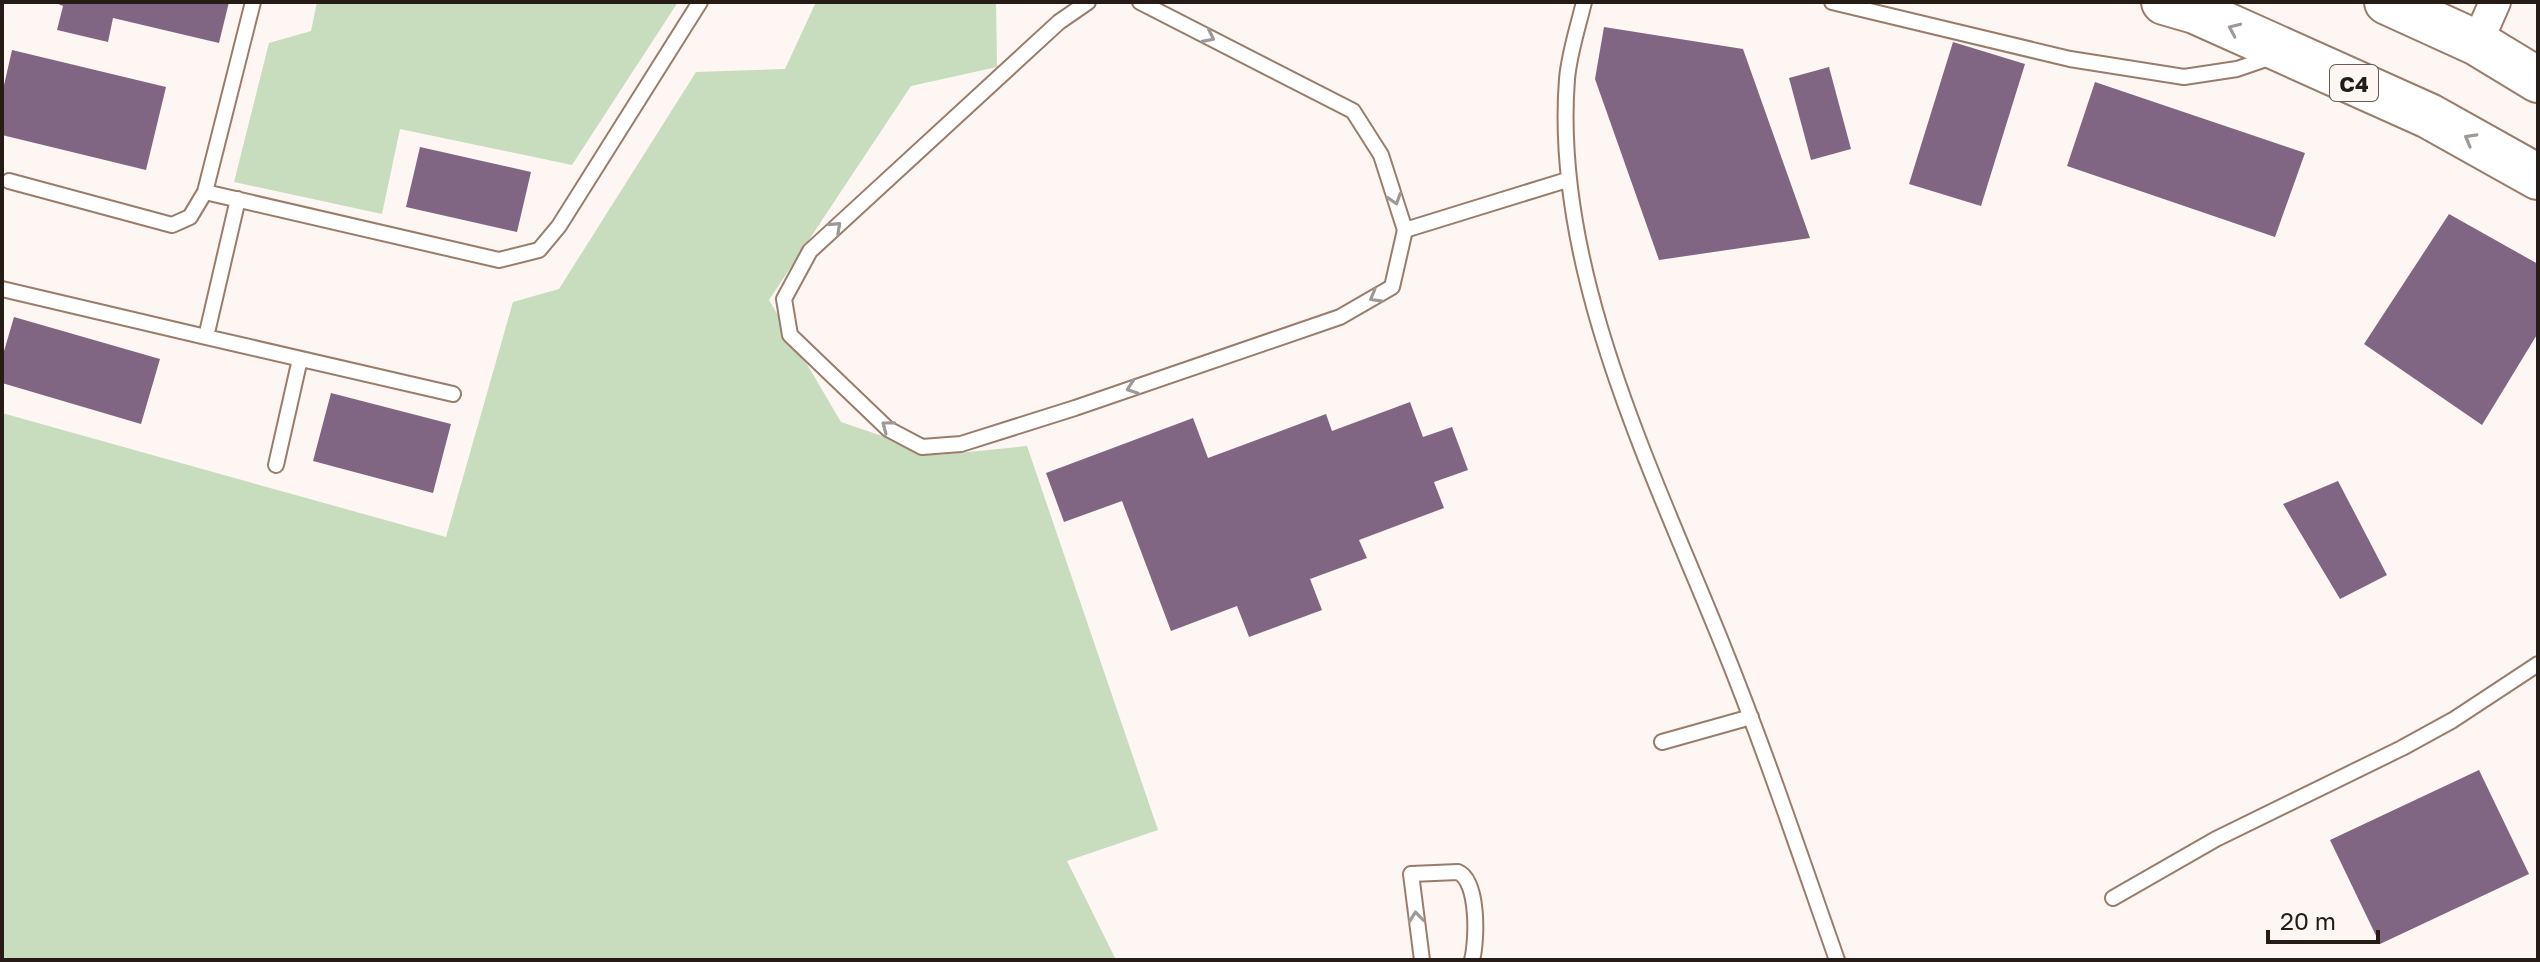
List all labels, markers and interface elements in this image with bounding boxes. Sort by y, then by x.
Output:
one-way arrow [2228,22,2243,38]
one-way arrow [1201,28,1216,43]
road number: C4 [2330,65,2378,101]
one-way arrow [2464,133,2479,149]
one-way arrow [1386,192,1402,205]
one-way arrow [827,222,841,237]
one-way arrow [1369,287,1384,303]
one-way arrow [1126,379,1140,395]
one-way arrow [881,422,896,436]
scale bar [2268,894,2378,944]
text: 20 m [2280,906,2336,935]
one-way arrow [1407,910,1424,923]

